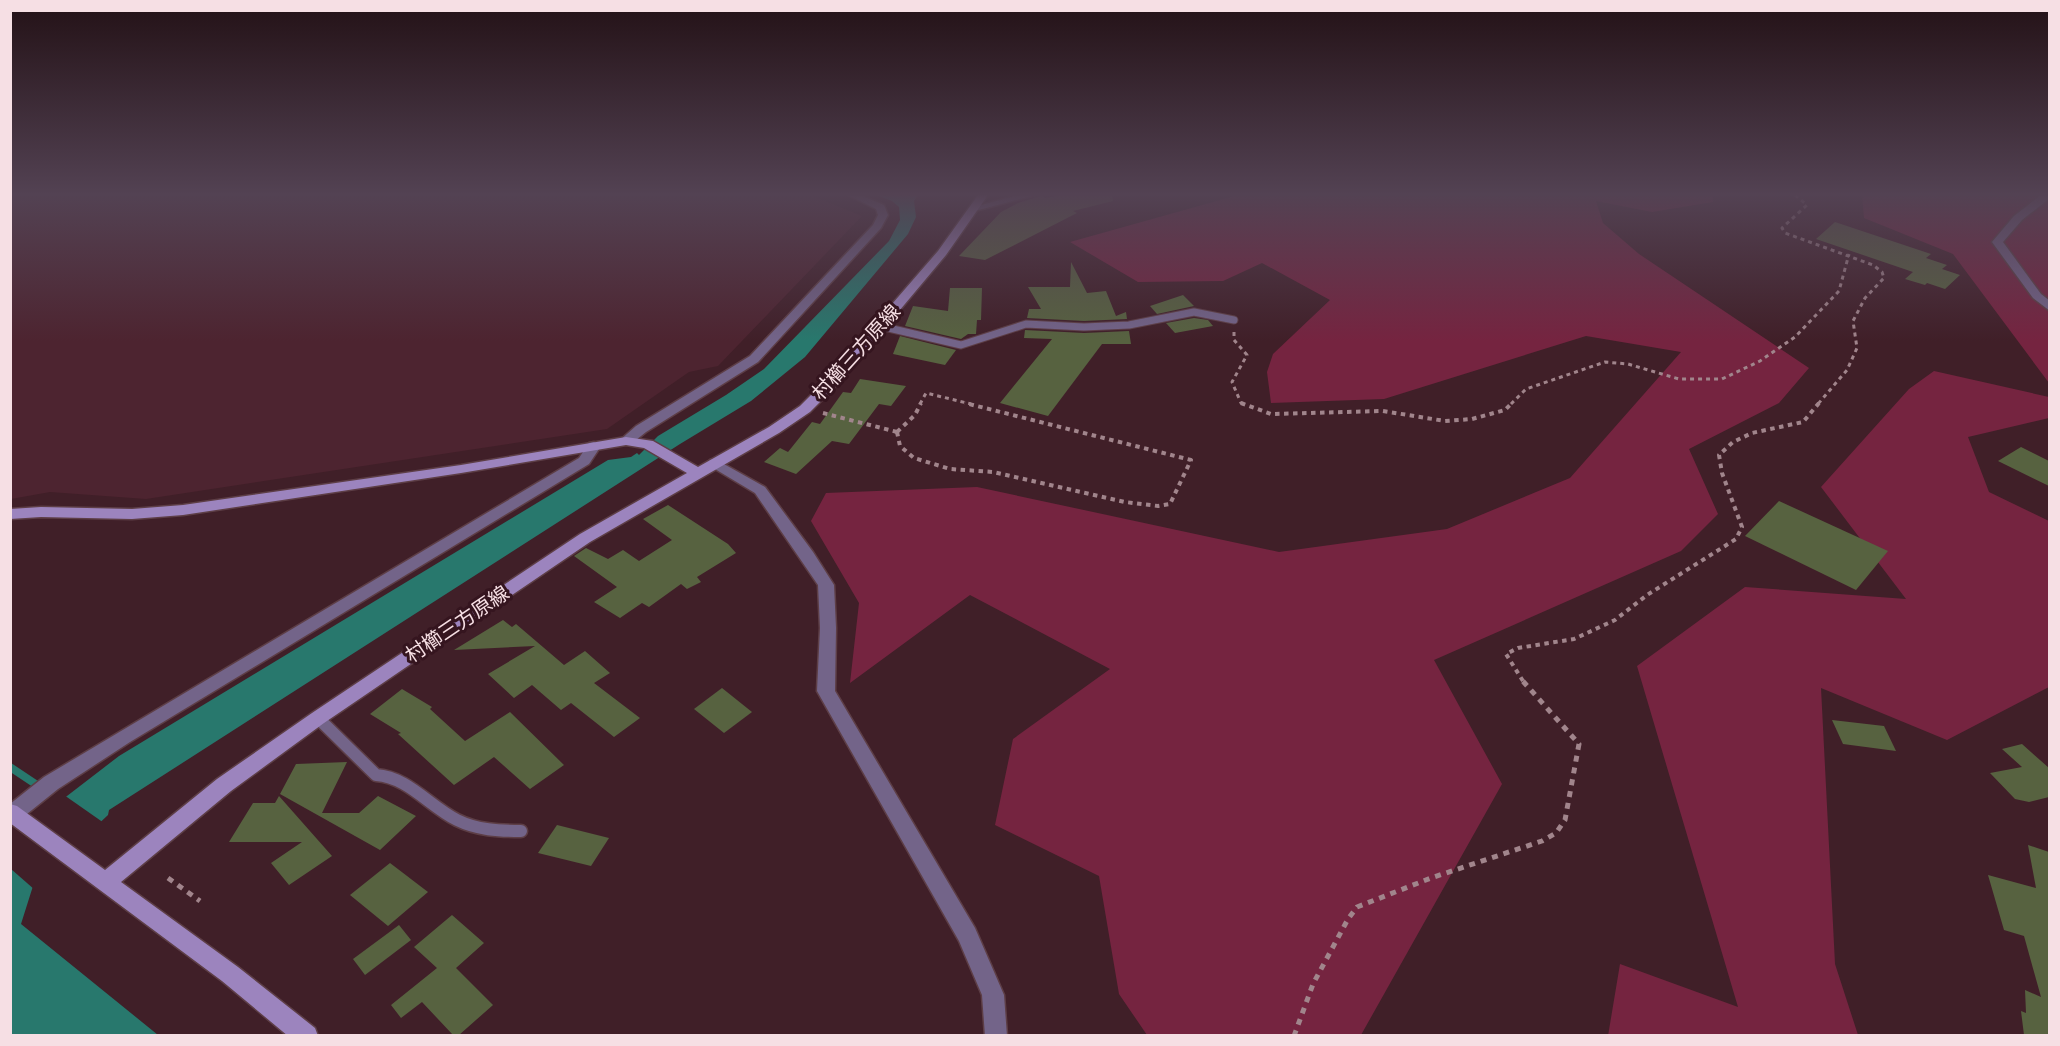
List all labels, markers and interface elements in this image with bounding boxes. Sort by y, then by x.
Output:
street label: 村櫛三方原線 [807,299,905,405]
street label: 村櫛三方原線 [401,580,513,668]

